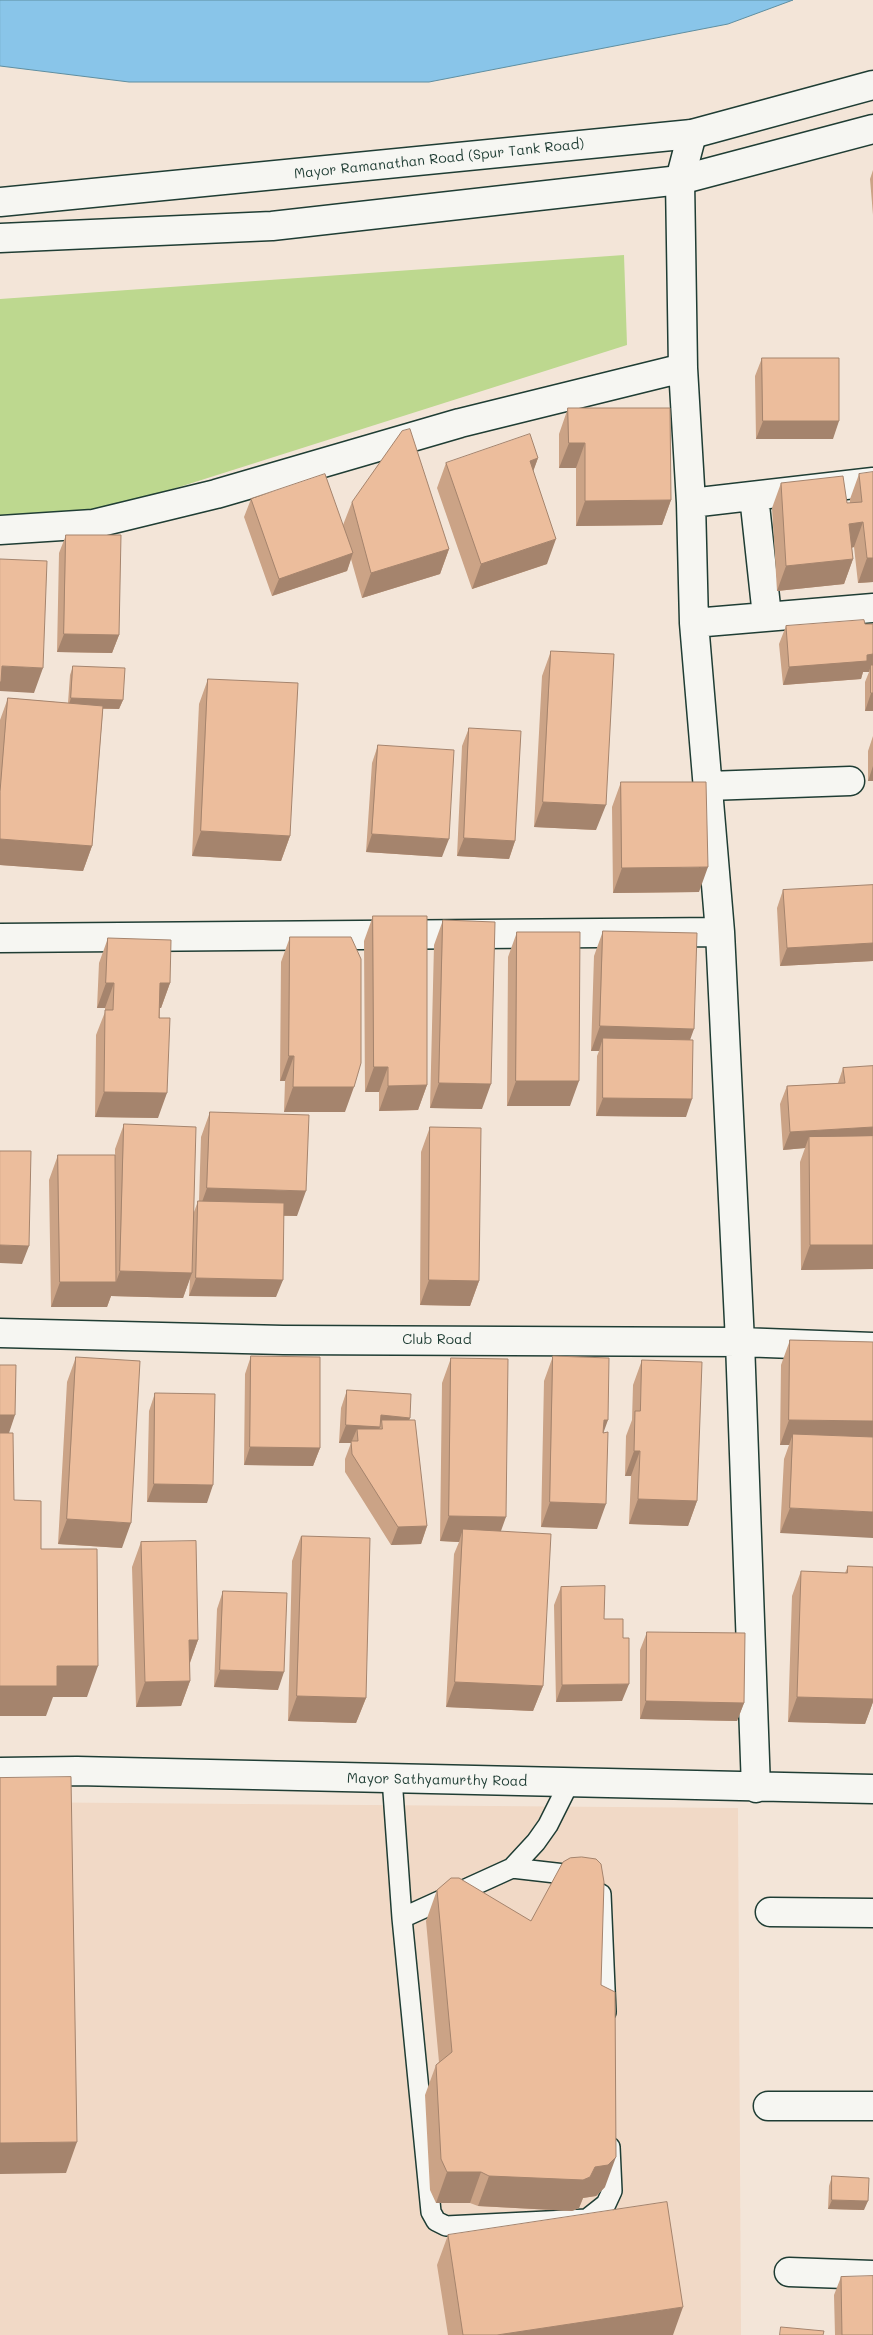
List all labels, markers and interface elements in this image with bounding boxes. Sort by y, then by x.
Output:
street label: Mayor Ramanathan Road (Spur Tank Road) [293,135,585,183]
street label: Club Road [402,1332,472,1348]
street label: Mayor Sathyamurthy Road [347,1770,527,1790]

